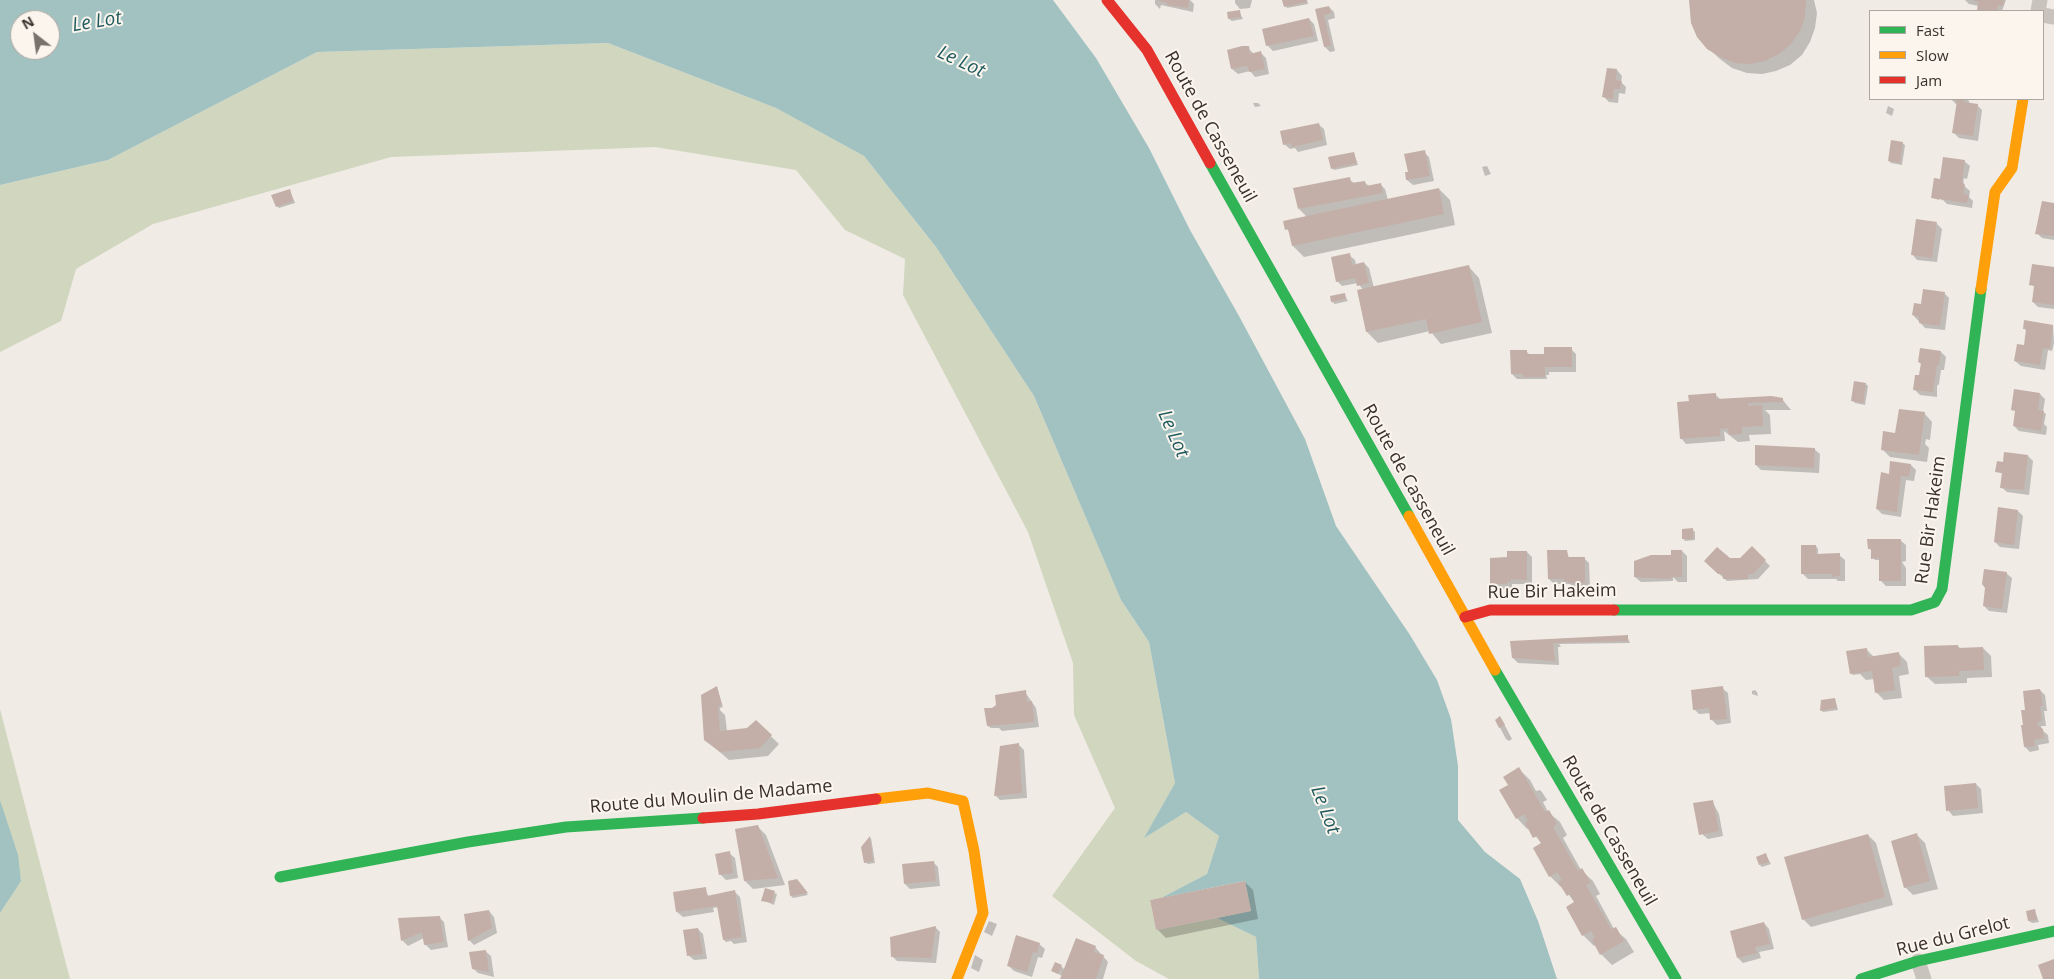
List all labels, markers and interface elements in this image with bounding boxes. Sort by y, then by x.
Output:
water label: Le Lot [71,7,123,37]
north arrow [10,10,60,60]
legend [1869,10,2044,100]
text: N [18,11,37,34]
text: Fast [1916,20,1945,40]
water label: Le Lot [934,41,988,83]
text: Slow [1916,45,1949,65]
street label: Route de Casseneuil [1159,47,1261,207]
text: Jam [1916,70,1942,90]
street label: Route de Casseneuil [1357,400,1459,560]
water label: Le Lot [1153,407,1193,461]
street label: Rue Bir Hakeim [1911,455,1951,585]
street label: Rue Bir Hakeim [1487,580,1617,604]
street label: Route de Casseneuil [1557,752,1661,910]
street label: Route du Moulin de Madame [589,776,833,818]
water label: Le Lot [1305,783,1345,837]
street label: Rue du Grelot [1894,912,2012,962]

